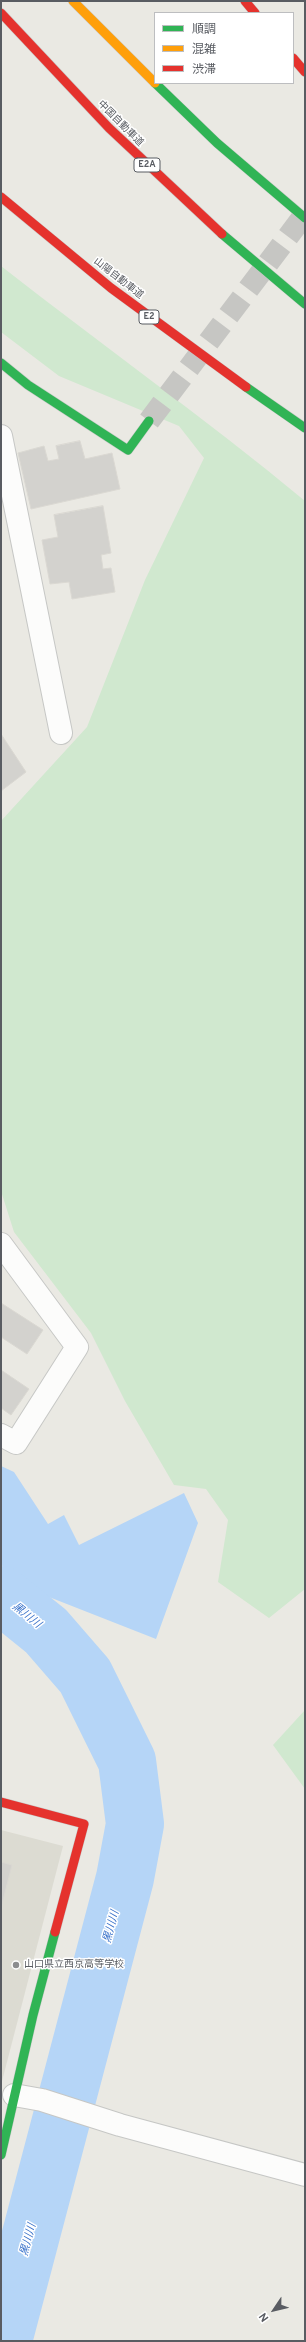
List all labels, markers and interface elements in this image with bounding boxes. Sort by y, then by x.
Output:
legend [154,12,294,84]
text: 順調 [192,22,216,38]
text: 混雑 [192,42,216,58]
text: 渋滞 [192,62,216,78]
street label: 中国自動車道 [95,99,145,149]
road number: E2A [134,158,160,172]
street label: 山陽自動車道 [91,256,145,302]
road number: E2 [139,310,159,324]
water label: 黒川川 [9,1600,43,1632]
water label: 黒川川 [101,1909,123,1945]
place label: 山口県立西京高等学校 [24,1959,124,1971]
marker: 山口県立西京高等学校 [11,1960,21,1970]
water label: 黒川川 [18,2222,40,2258]
north arrow [254,2290,294,2330]
text: N [256,2310,272,2324]

